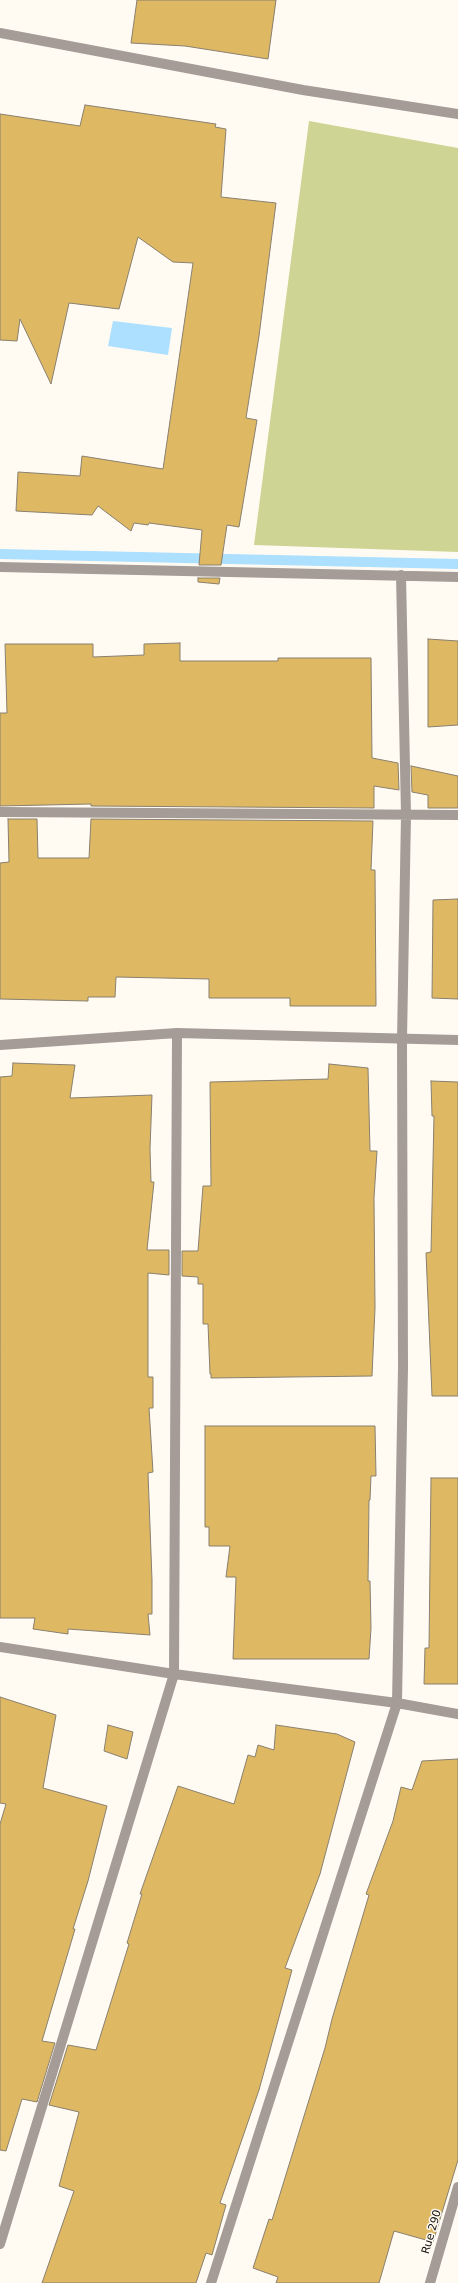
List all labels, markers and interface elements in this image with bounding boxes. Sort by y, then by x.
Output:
street label: Rue 290 [419,2208,445,2256]

